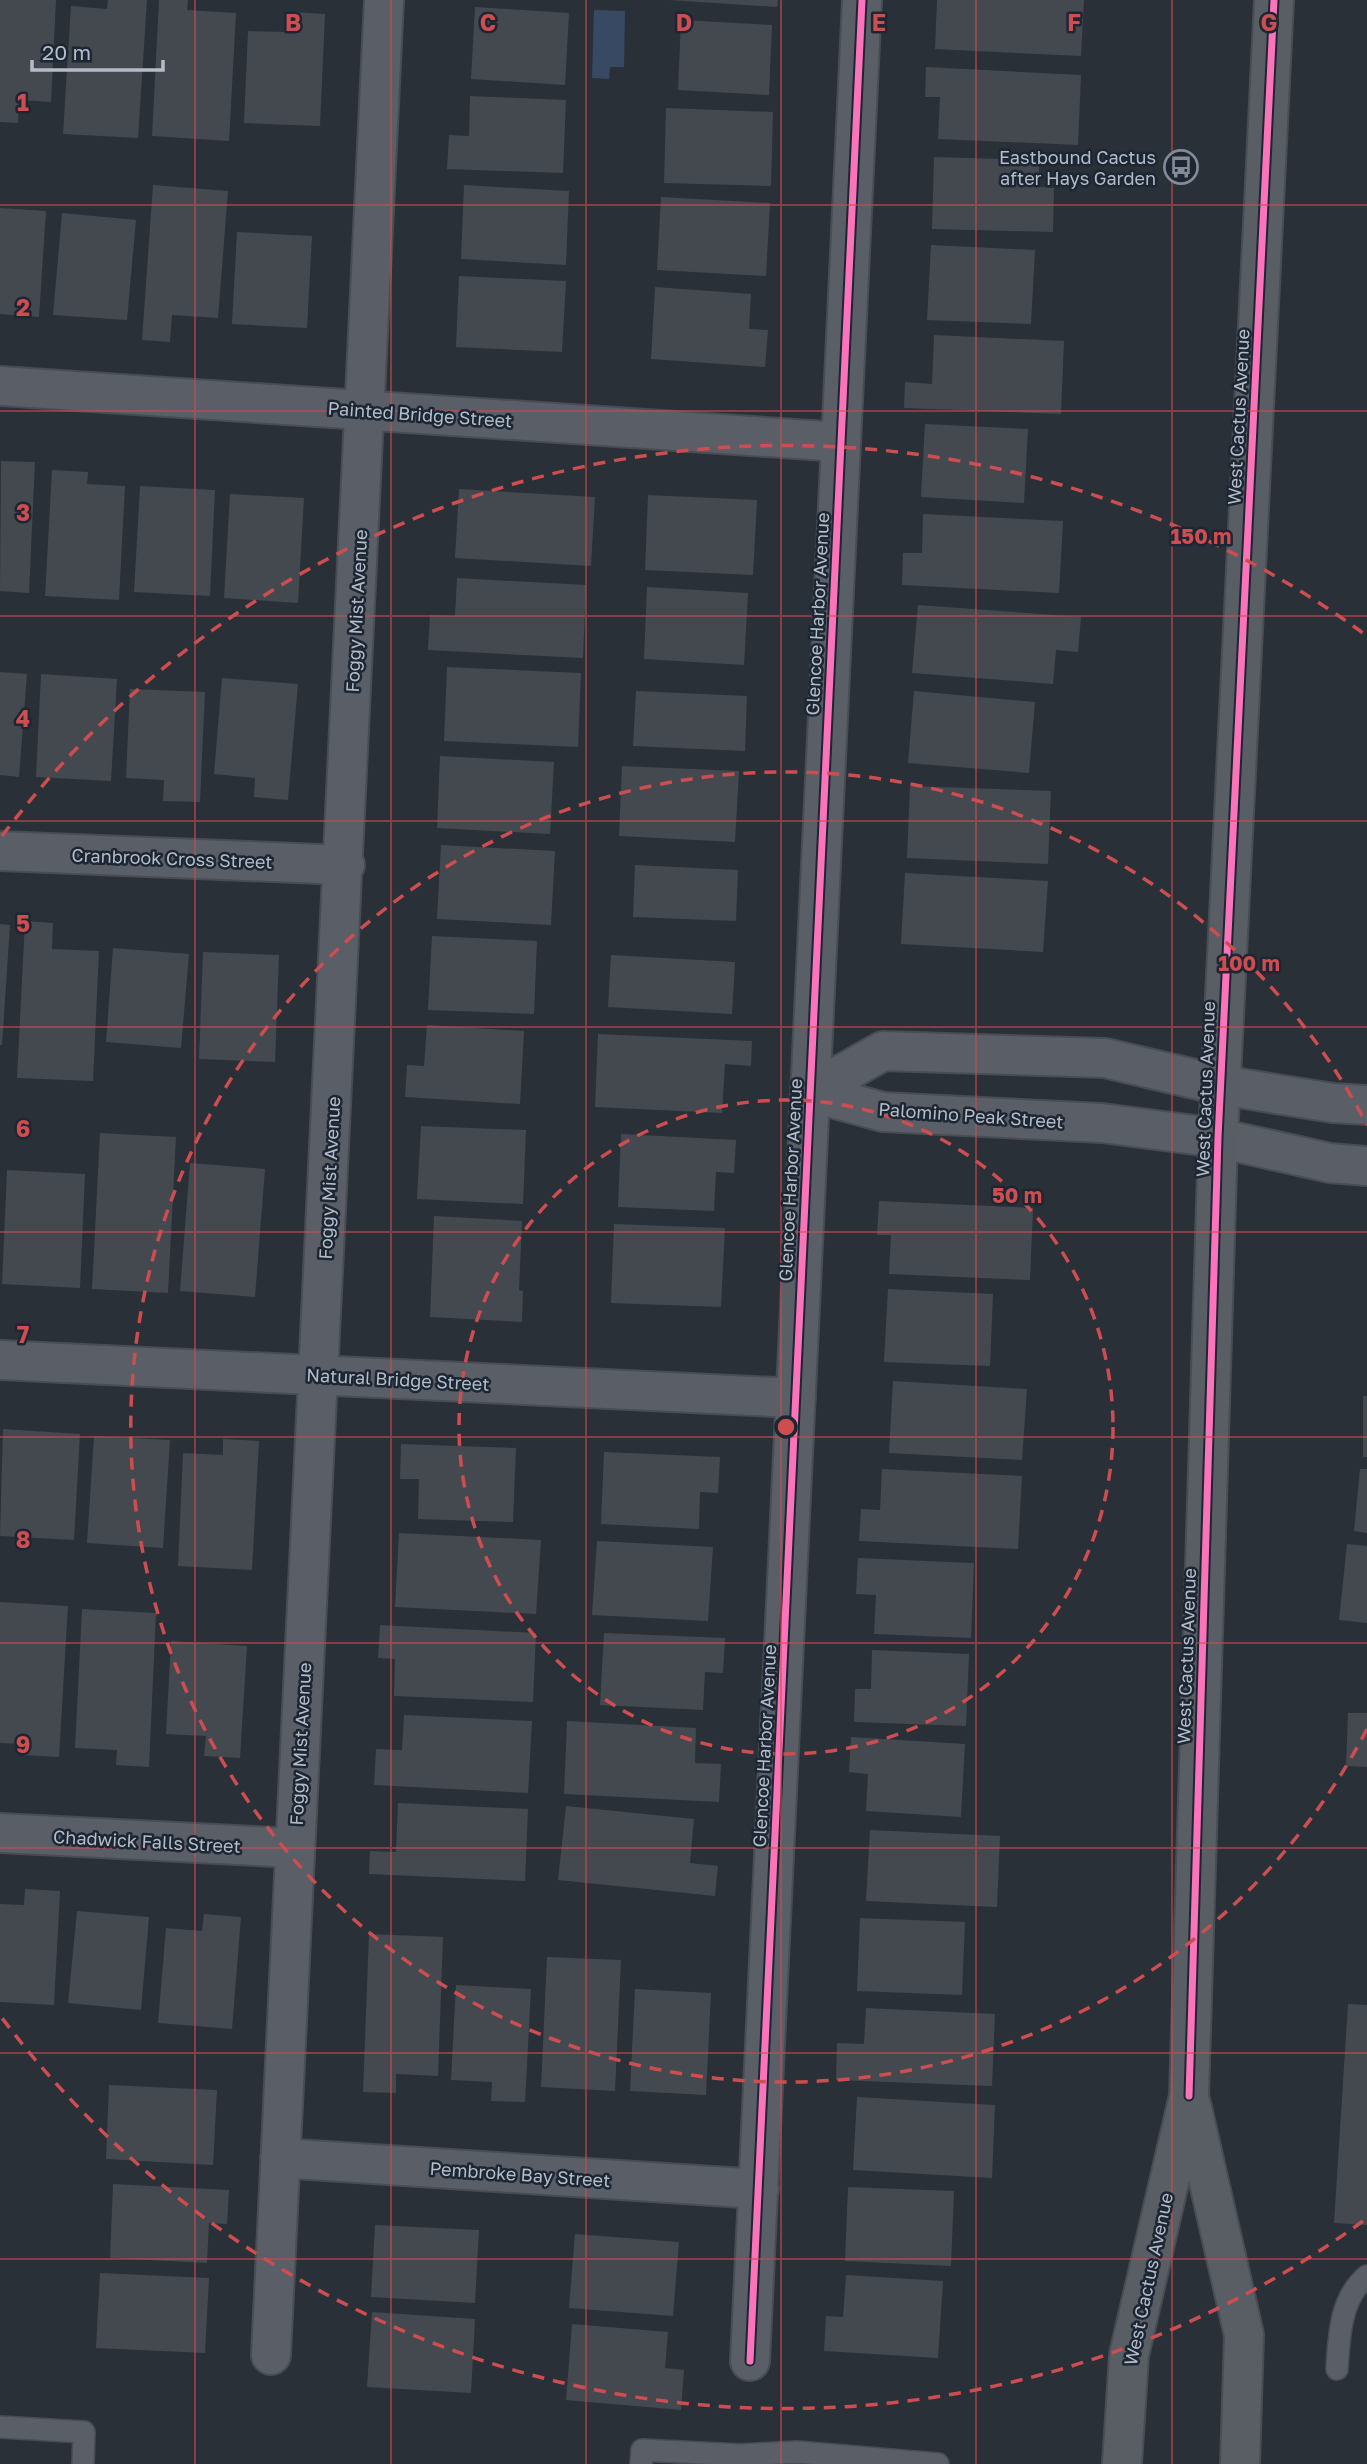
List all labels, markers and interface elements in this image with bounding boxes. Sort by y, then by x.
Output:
text: B [285,8,301,36]
text: C [480,8,496,36]
text: D [676,8,692,36]
text: E [872,8,886,36]
text: F [1067,8,1081,36]
text: G [1261,8,1277,36]
scale bar [32,28,163,72]
text: 20 m [42,39,91,65]
text: 1 [17,88,29,116]
place label: Eastbound Cactus after Hays Garden [999,146,1156,189]
bus stop icon: Eastbound Cactus after Hays Garden [1162,148,1200,186]
text: 2 [16,293,30,321]
street label: West Cactus Avenue [1222,328,1254,506]
street label: Painted Bridge Street [327,397,513,431]
text: 3 [16,498,30,526]
street label: Glencoe Harbor Avenue [801,512,833,716]
text: 150 m [1171,523,1231,549]
street label: Foggy Mist Avenue [341,529,371,693]
text: 4 [16,704,30,732]
street label: Cranbrook Cross Street [71,843,273,873]
text: 5 [16,909,30,937]
text: 100 m [1218,950,1280,976]
street label: West Cactus Avenue [1191,1001,1219,1177]
street label: Glencoe Harbor Avenue [774,1078,806,1282]
street label: Foggy Mist Avenue [314,1096,344,1260]
street label: Palomino Peak Street [878,1098,1064,1132]
text: 6 [16,1114,30,1142]
text: 50 m [992,1182,1042,1208]
text: 7 [17,1320,29,1348]
street label: Natural Bridge Street [306,1363,490,1395]
centre of rings [774,1415,798,1439]
text: 8 [16,1525,30,1553]
street label: West Cactus Avenue [1172,1568,1200,1744]
street label: Glencoe Harbor Avenue [748,1644,780,1848]
street label: Foggy Mist Avenue [285,1662,315,1826]
text: 9 [16,1730,30,1758]
street label: Chadwick Falls Street [53,1825,241,1857]
street label: Pembroke Bay Street [429,2157,611,2191]
street label: West Cactus Avenue [1119,2191,1177,2367]

